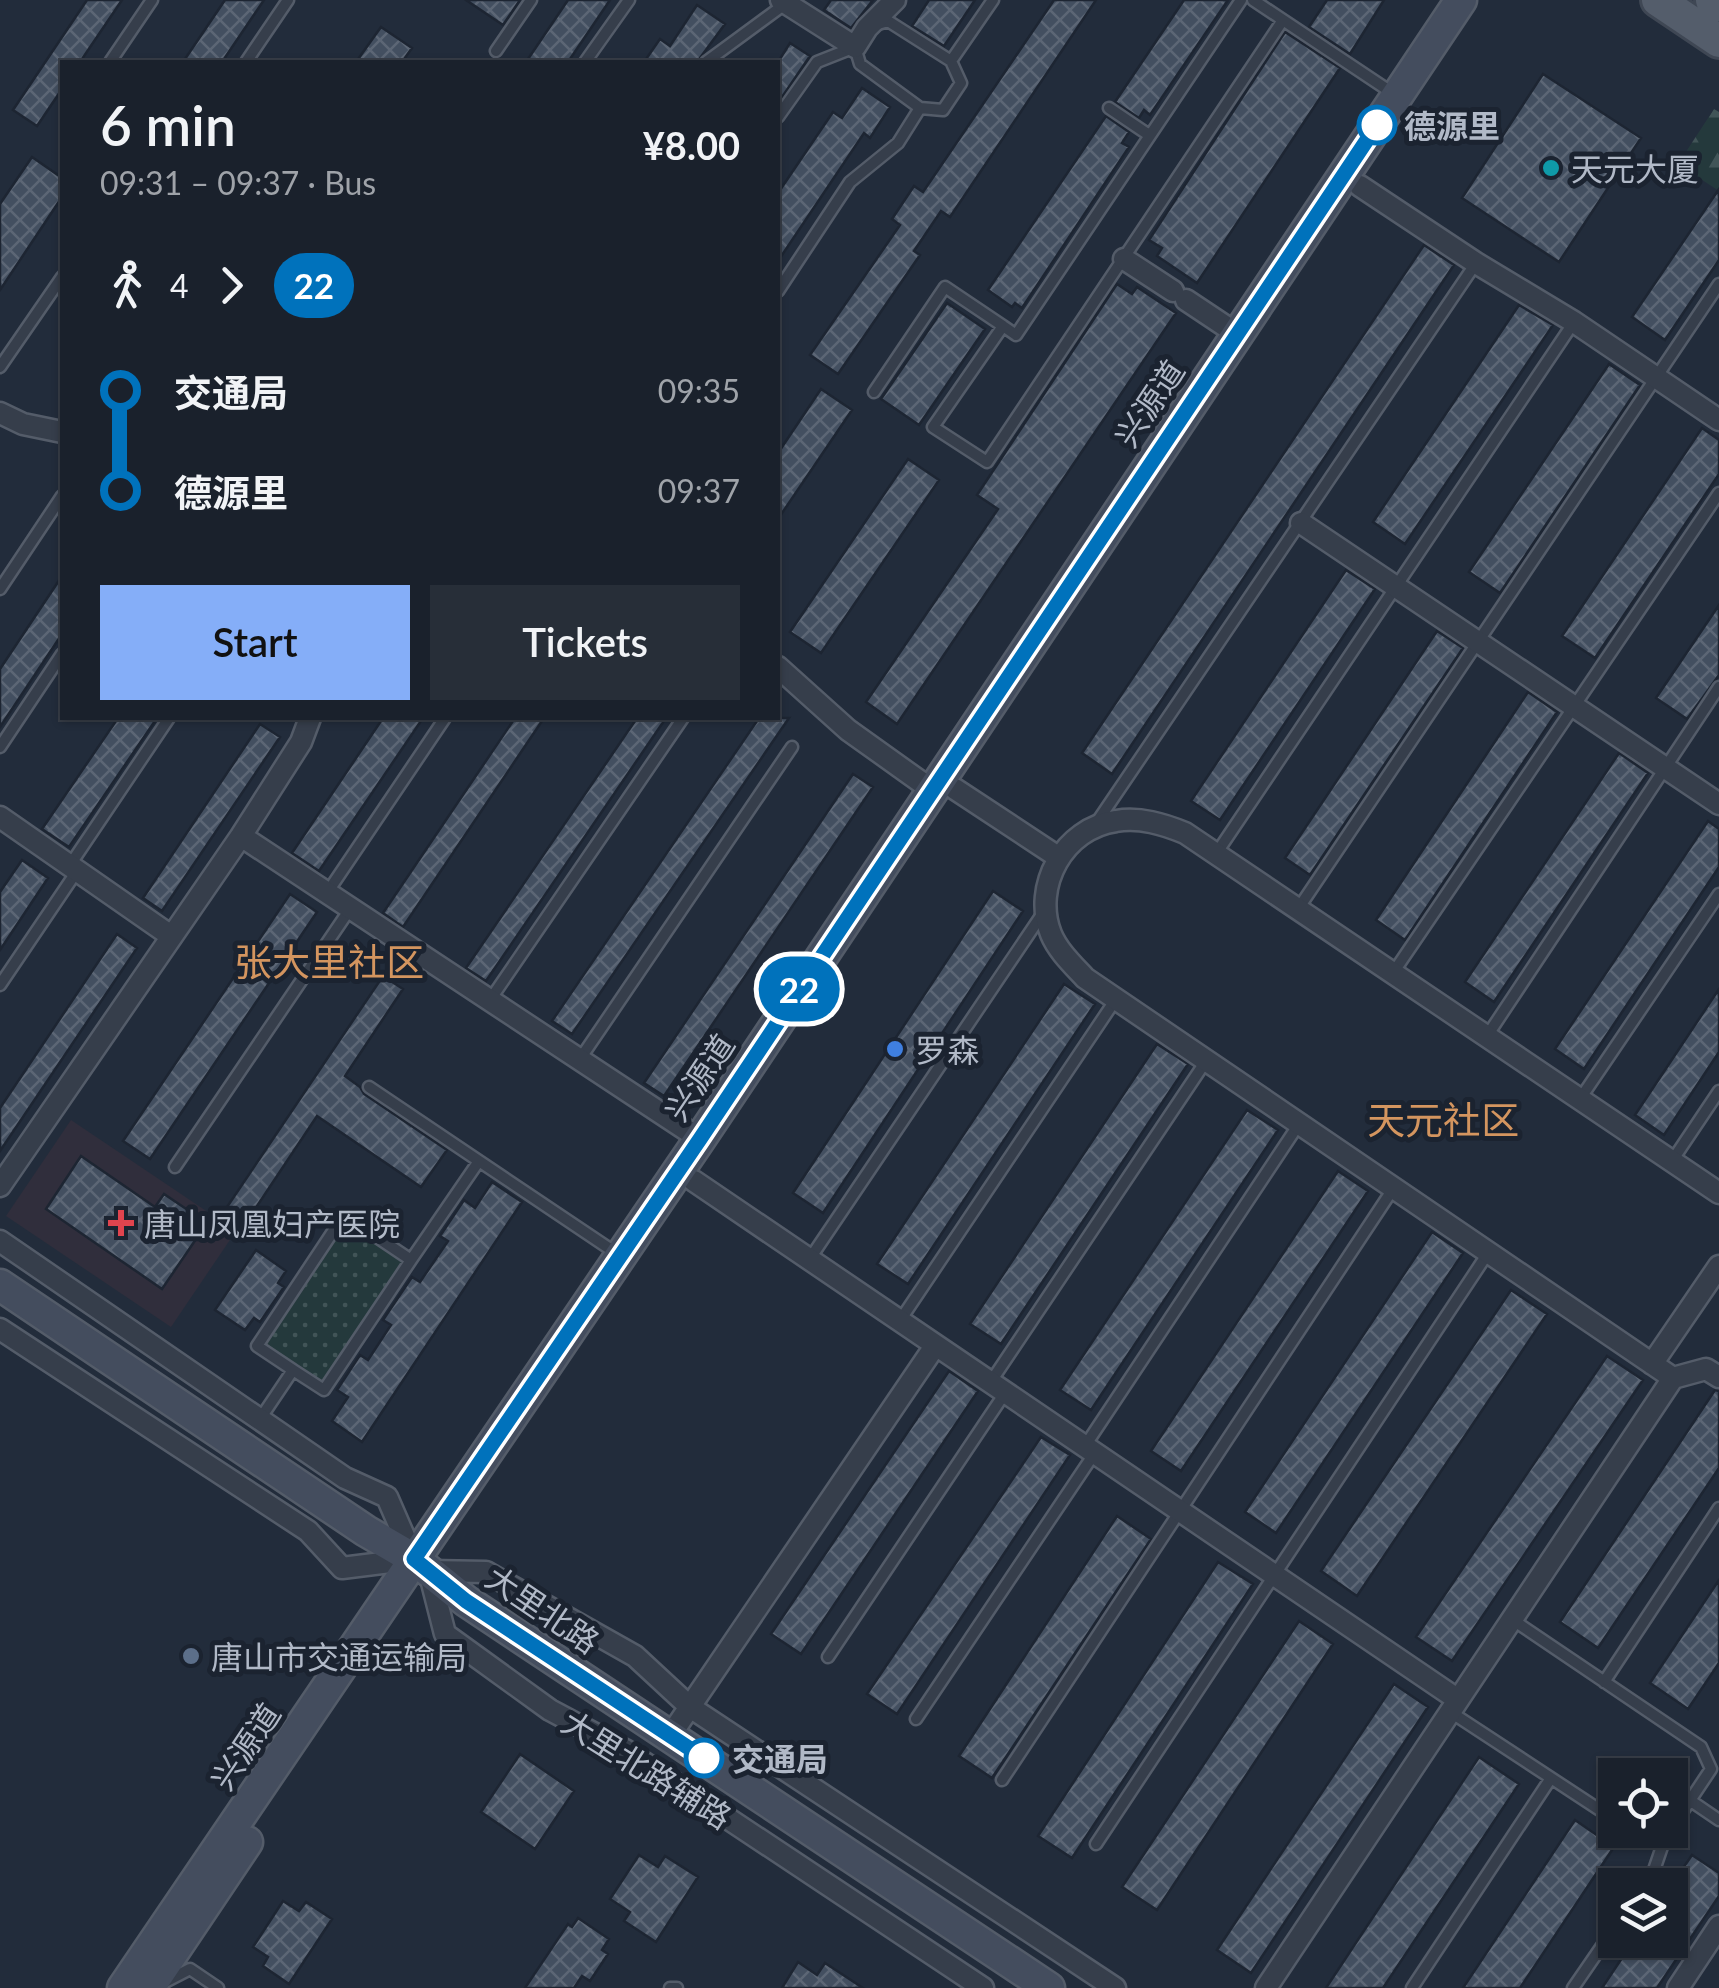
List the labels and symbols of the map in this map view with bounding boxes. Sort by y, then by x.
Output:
marker: 德源里 [1358,106,1396,144]
place label: 德源里 [1404,106,1500,145]
place label: 天元大厦 [1571,149,1699,188]
marker: 天元大厦 [1540,157,1562,179]
street label: 兴源道 [1106,352,1192,454]
district label: 张大里社区 [234,938,424,984]
line badge: 22 [754,956,844,1022]
street label: 兴源道 [656,1026,742,1128]
place label: 罗森 [915,1030,979,1069]
marker: 罗森 [884,1038,906,1060]
district label: 天元社区 [1367,1096,1519,1142]
place label: 唐山凤凰妇产医院 [144,1204,400,1243]
marker: 唐山凤凰妇产医院 [108,1210,134,1236]
street label: 大里北路 [479,1557,607,1661]
place label: 唐山市交通运输局 [211,1637,467,1676]
marker: 唐山市交通运输局 [180,1645,202,1667]
street label: 兴源道 [202,1695,288,1797]
street label: 大里北路辅路 [555,1702,739,1836]
marker: 交通局 [685,1739,723,1777]
place label: 交通局 [732,1739,828,1778]

